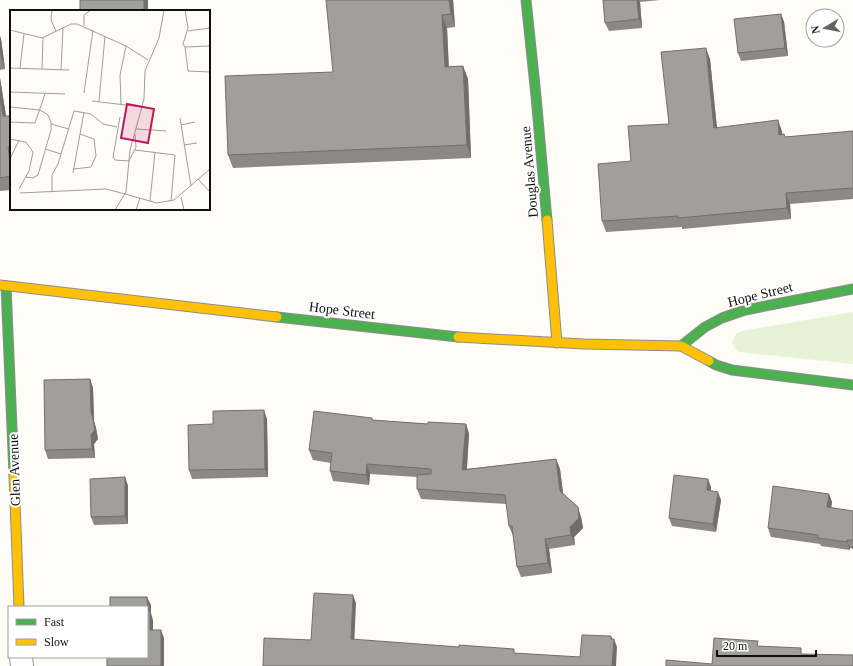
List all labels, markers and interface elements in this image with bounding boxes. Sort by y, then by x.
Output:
north arrow [805,8,845,48]
inset map [10,10,210,210]
text: N [809,25,822,35]
street label: Douglas Avenue [518,126,541,218]
street label: Hope Street [726,279,794,310]
street label: Hope Street [308,299,376,322]
street label: Glen Avenue [6,434,23,506]
legend [8,606,148,658]
text: Fast [44,615,65,629]
scale bar [717,632,816,658]
text: Slow [44,635,69,649]
text: 20 m [723,639,748,653]

